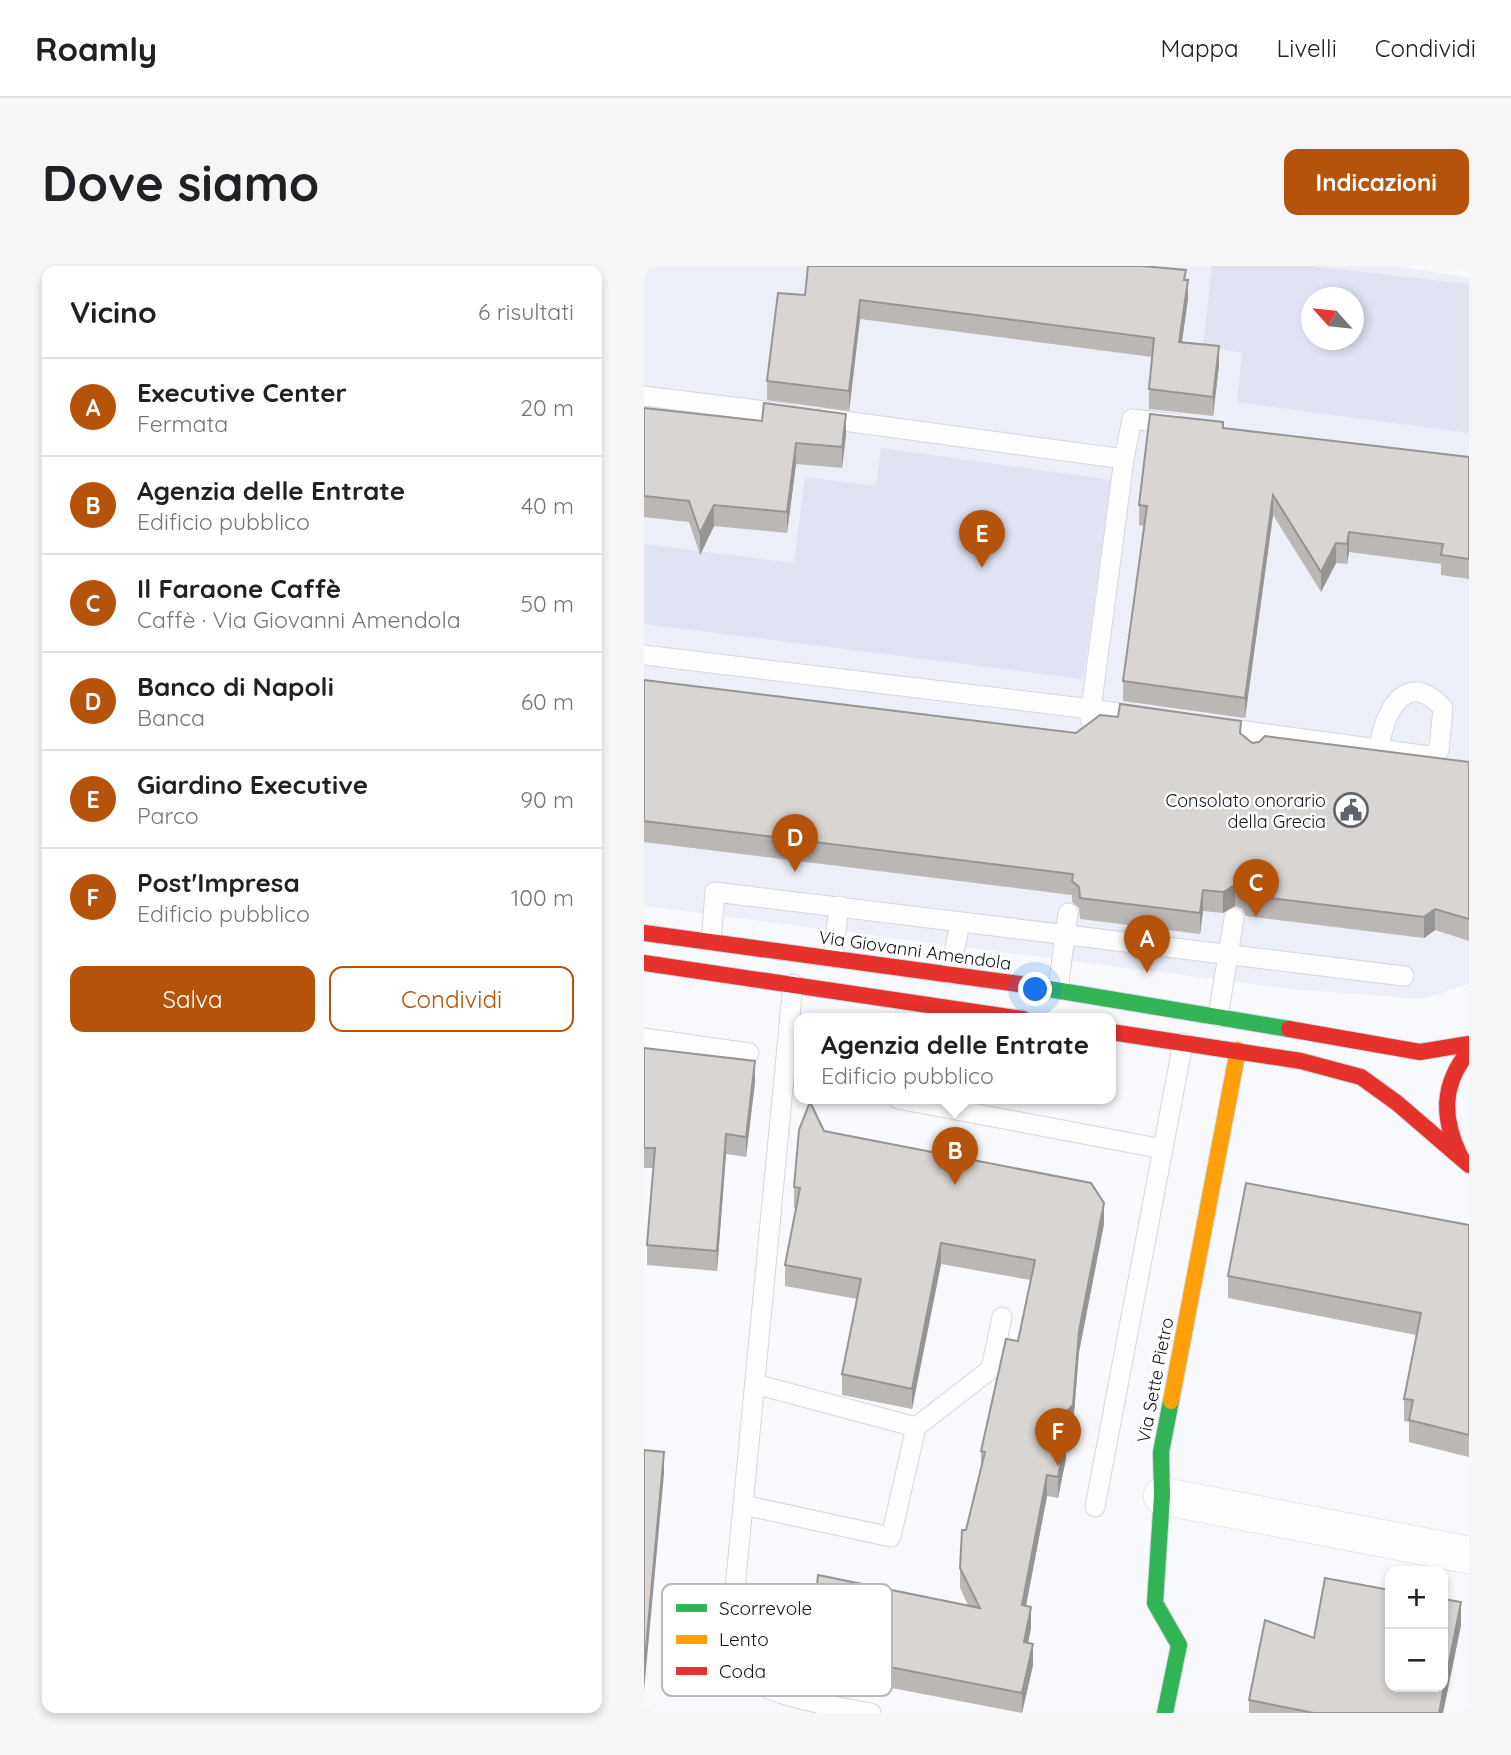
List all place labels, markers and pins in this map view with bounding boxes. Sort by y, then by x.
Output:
pin: E [959,510,1005,568]
place label: Consolato onorario della Grecia [1165,789,1326,833]
public building icon: Consolato onorario della Grecia [1332,791,1370,829]
pin: D [772,814,818,872]
pin: C [1233,859,1279,917]
pin: A [1124,915,1170,973]
pin: B [932,1127,978,1185]
pin: F [1035,1408,1081,1466]

